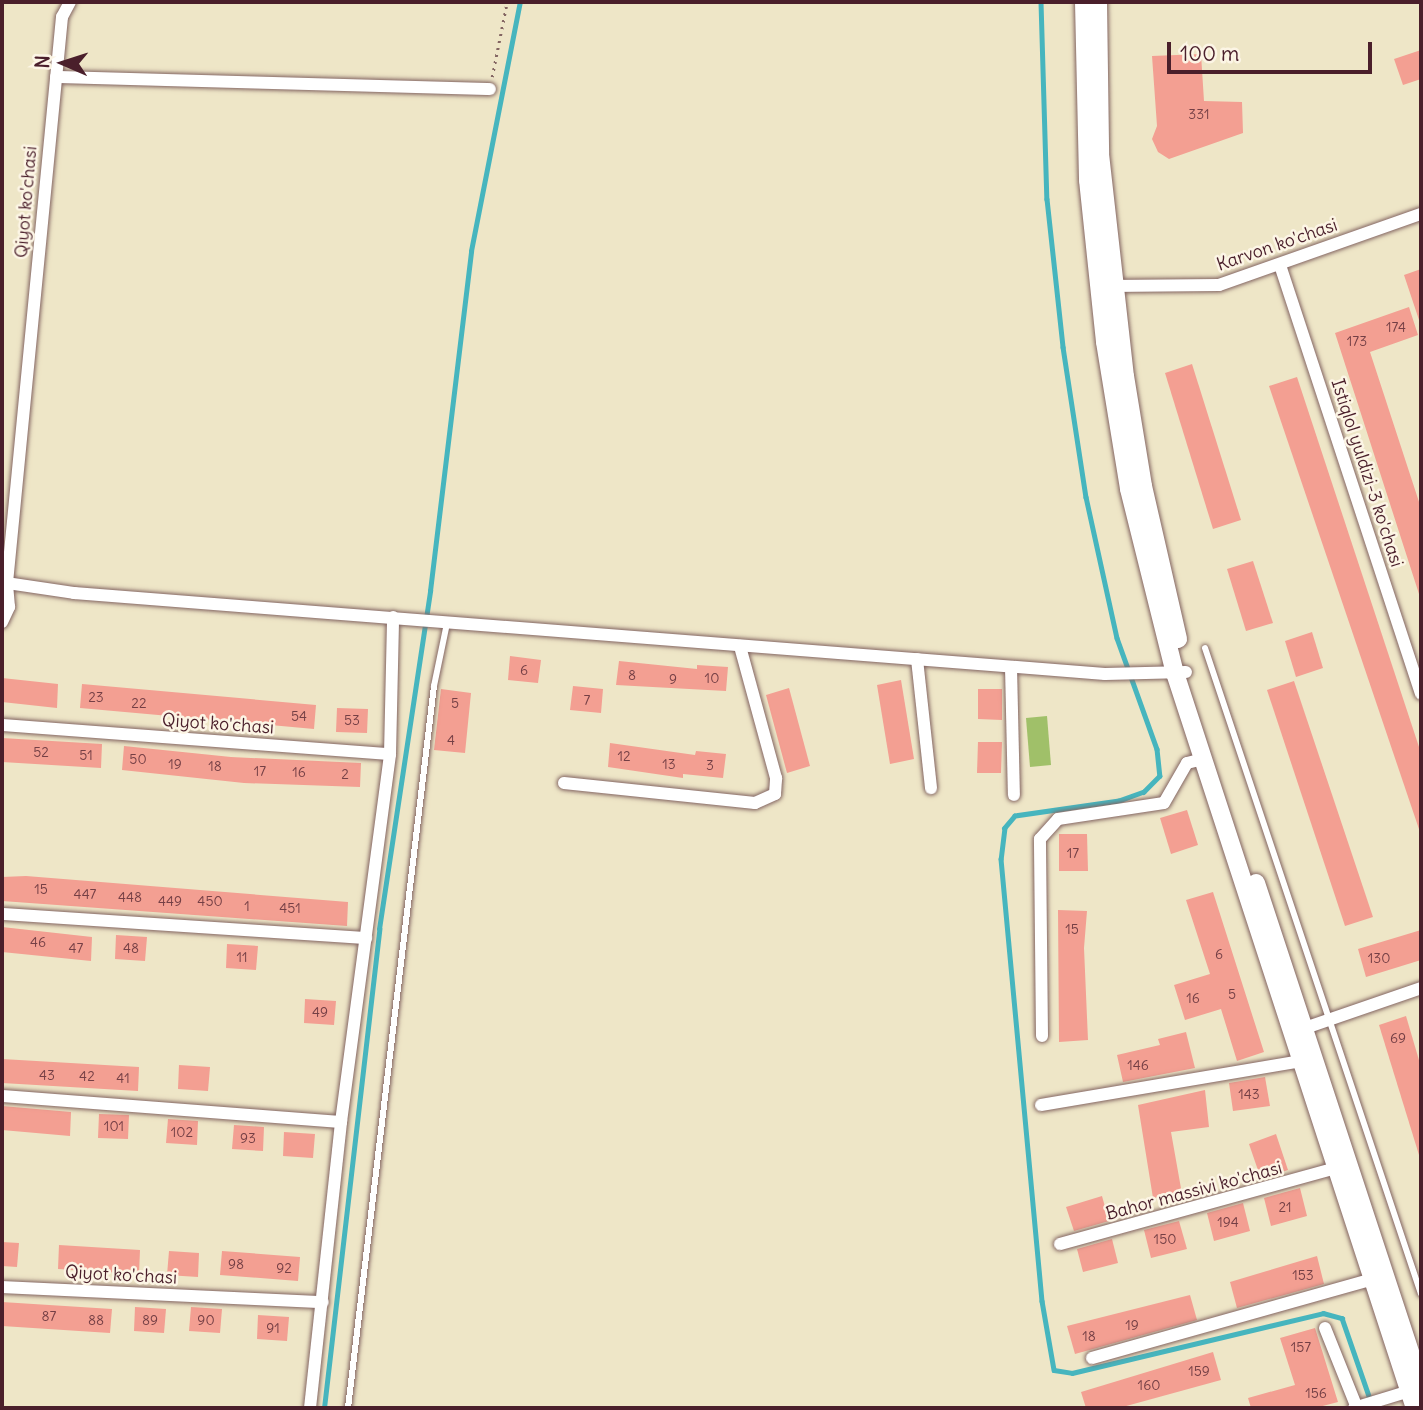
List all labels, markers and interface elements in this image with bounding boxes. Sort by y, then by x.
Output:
north arrow [28,28,98,98]
scale bar [1171,28,1376,72]
text: 100 m [1180,40,1239,67]
text: N [30,55,54,69]
house number: 331 [1188,106,1210,122]
street label: Qiyot ko'chasi [10,145,42,259]
street label: Karvon ko'chasi [1214,214,1340,276]
house number: 174 [1386,319,1406,335]
house number: 173 [1347,333,1367,349]
street label: Istiqlol yuldizi-3 ko'chasi [1326,376,1408,570]
house number: 6 [520,662,528,678]
house number: 8 [628,667,636,683]
house number: 10 [705,670,719,686]
house number: 9 [669,671,677,687]
house number: 23 [88,689,104,705]
house number: 7 [584,692,590,708]
house number: 22 [131,695,147,711]
house number: 5 [451,695,459,711]
house number: 54 [291,708,307,724]
street label: Qiyot ko'chasi [161,709,275,739]
house number: 53 [344,712,360,728]
house number: 4 [447,732,455,748]
house number: 52 [33,744,49,760]
house number: 51 [79,747,93,763]
house number: 12 [617,748,631,764]
house number: 50 [129,751,147,767]
house number: 19 [168,756,182,772]
house number: 13 [662,756,676,772]
house number: 3 [706,757,714,773]
house number: 18 [208,758,222,774]
house number: 17 [254,763,266,779]
house number: 16 [292,764,306,780]
house number: 2 [341,766,349,782]
house number: 17 [1067,845,1079,861]
house number: 15 [34,881,48,897]
house number: 447 [74,886,96,902]
house number: 448 [118,889,142,905]
house number: 449 [158,893,182,909]
house number: 450 [197,893,223,909]
house number: 1 [244,898,250,914]
house number: 451 [279,900,301,916]
house number: 15 [1065,921,1079,937]
house number: 46 [30,934,46,950]
house number: 47 [69,940,83,956]
house number: 48 [123,940,139,956]
house number: 6 [1215,946,1223,962]
house number: 11 [236,949,248,965]
house number: 130 [1368,950,1390,966]
house number: 5 [1228,986,1236,1002]
house number: 16 [1186,990,1200,1006]
house number: 49 [312,1004,328,1020]
house number: 69 [1390,1030,1406,1046]
house number: 146 [1127,1057,1149,1073]
house number: 43 [39,1067,55,1083]
house number: 42 [79,1068,95,1084]
house number: 41 [116,1070,130,1086]
house number: 143 [1238,1086,1260,1102]
house number: 101 [104,1118,124,1134]
house number: 102 [171,1124,193,1140]
house number: 93 [240,1130,256,1146]
street label: Bahor massivi ko'chasi [1103,1157,1285,1225]
house number: 21 [1278,1199,1292,1215]
house number: 194 [1217,1214,1239,1230]
house number: 150 [1154,1231,1176,1247]
house number: 98 [228,1256,244,1272]
house number: 92 [276,1260,292,1276]
street label: Qiyot ko'chasi [64,1261,178,1289]
house number: 153 [1292,1267,1314,1283]
house number: 87 [42,1308,56,1324]
house number: 88 [88,1312,104,1328]
house number: 89 [142,1312,158,1328]
house number: 90 [197,1312,215,1328]
house number: 19 [1125,1317,1139,1333]
house number: 91 [266,1320,280,1336]
house number: 18 [1082,1328,1096,1344]
house number: 157 [1291,1339,1311,1355]
house number: 159 [1188,1363,1210,1379]
house number: 160 [1138,1377,1160,1393]
house number: 156 [1305,1385,1327,1401]

